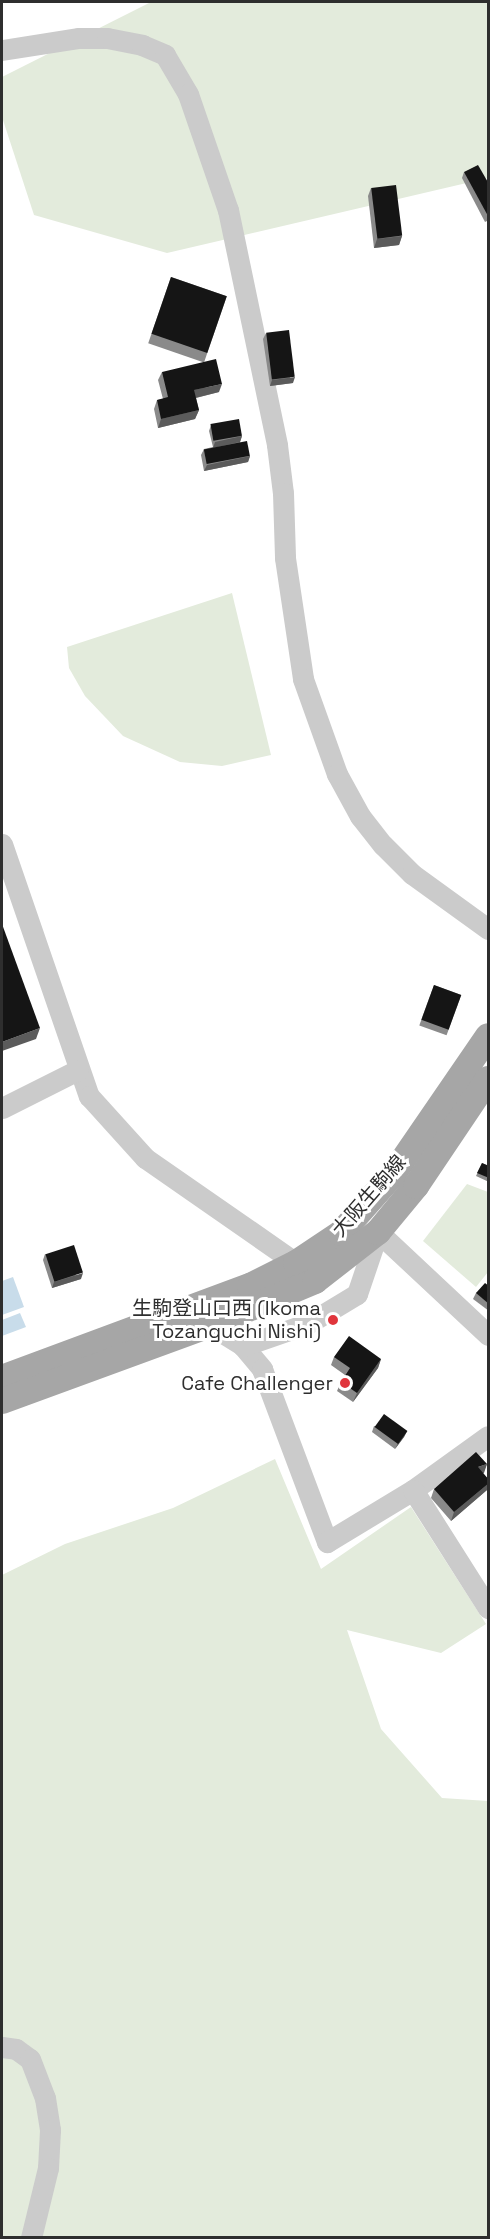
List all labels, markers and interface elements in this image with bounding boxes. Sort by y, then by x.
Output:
street label: 大阪生駒線 [327,1150,411,1242]
place label: 生駒登山口西 (Ikoma Tozanguchi Nishi) [132,1296,321,1343]
marker: 生駒登山口西 (Ikoma Tozanguchi Nishi) [326,1313,340,1327]
place label: Cafe Challenger [181,1371,333,1395]
marker: Cafe Challenger [338,1376,352,1390]

